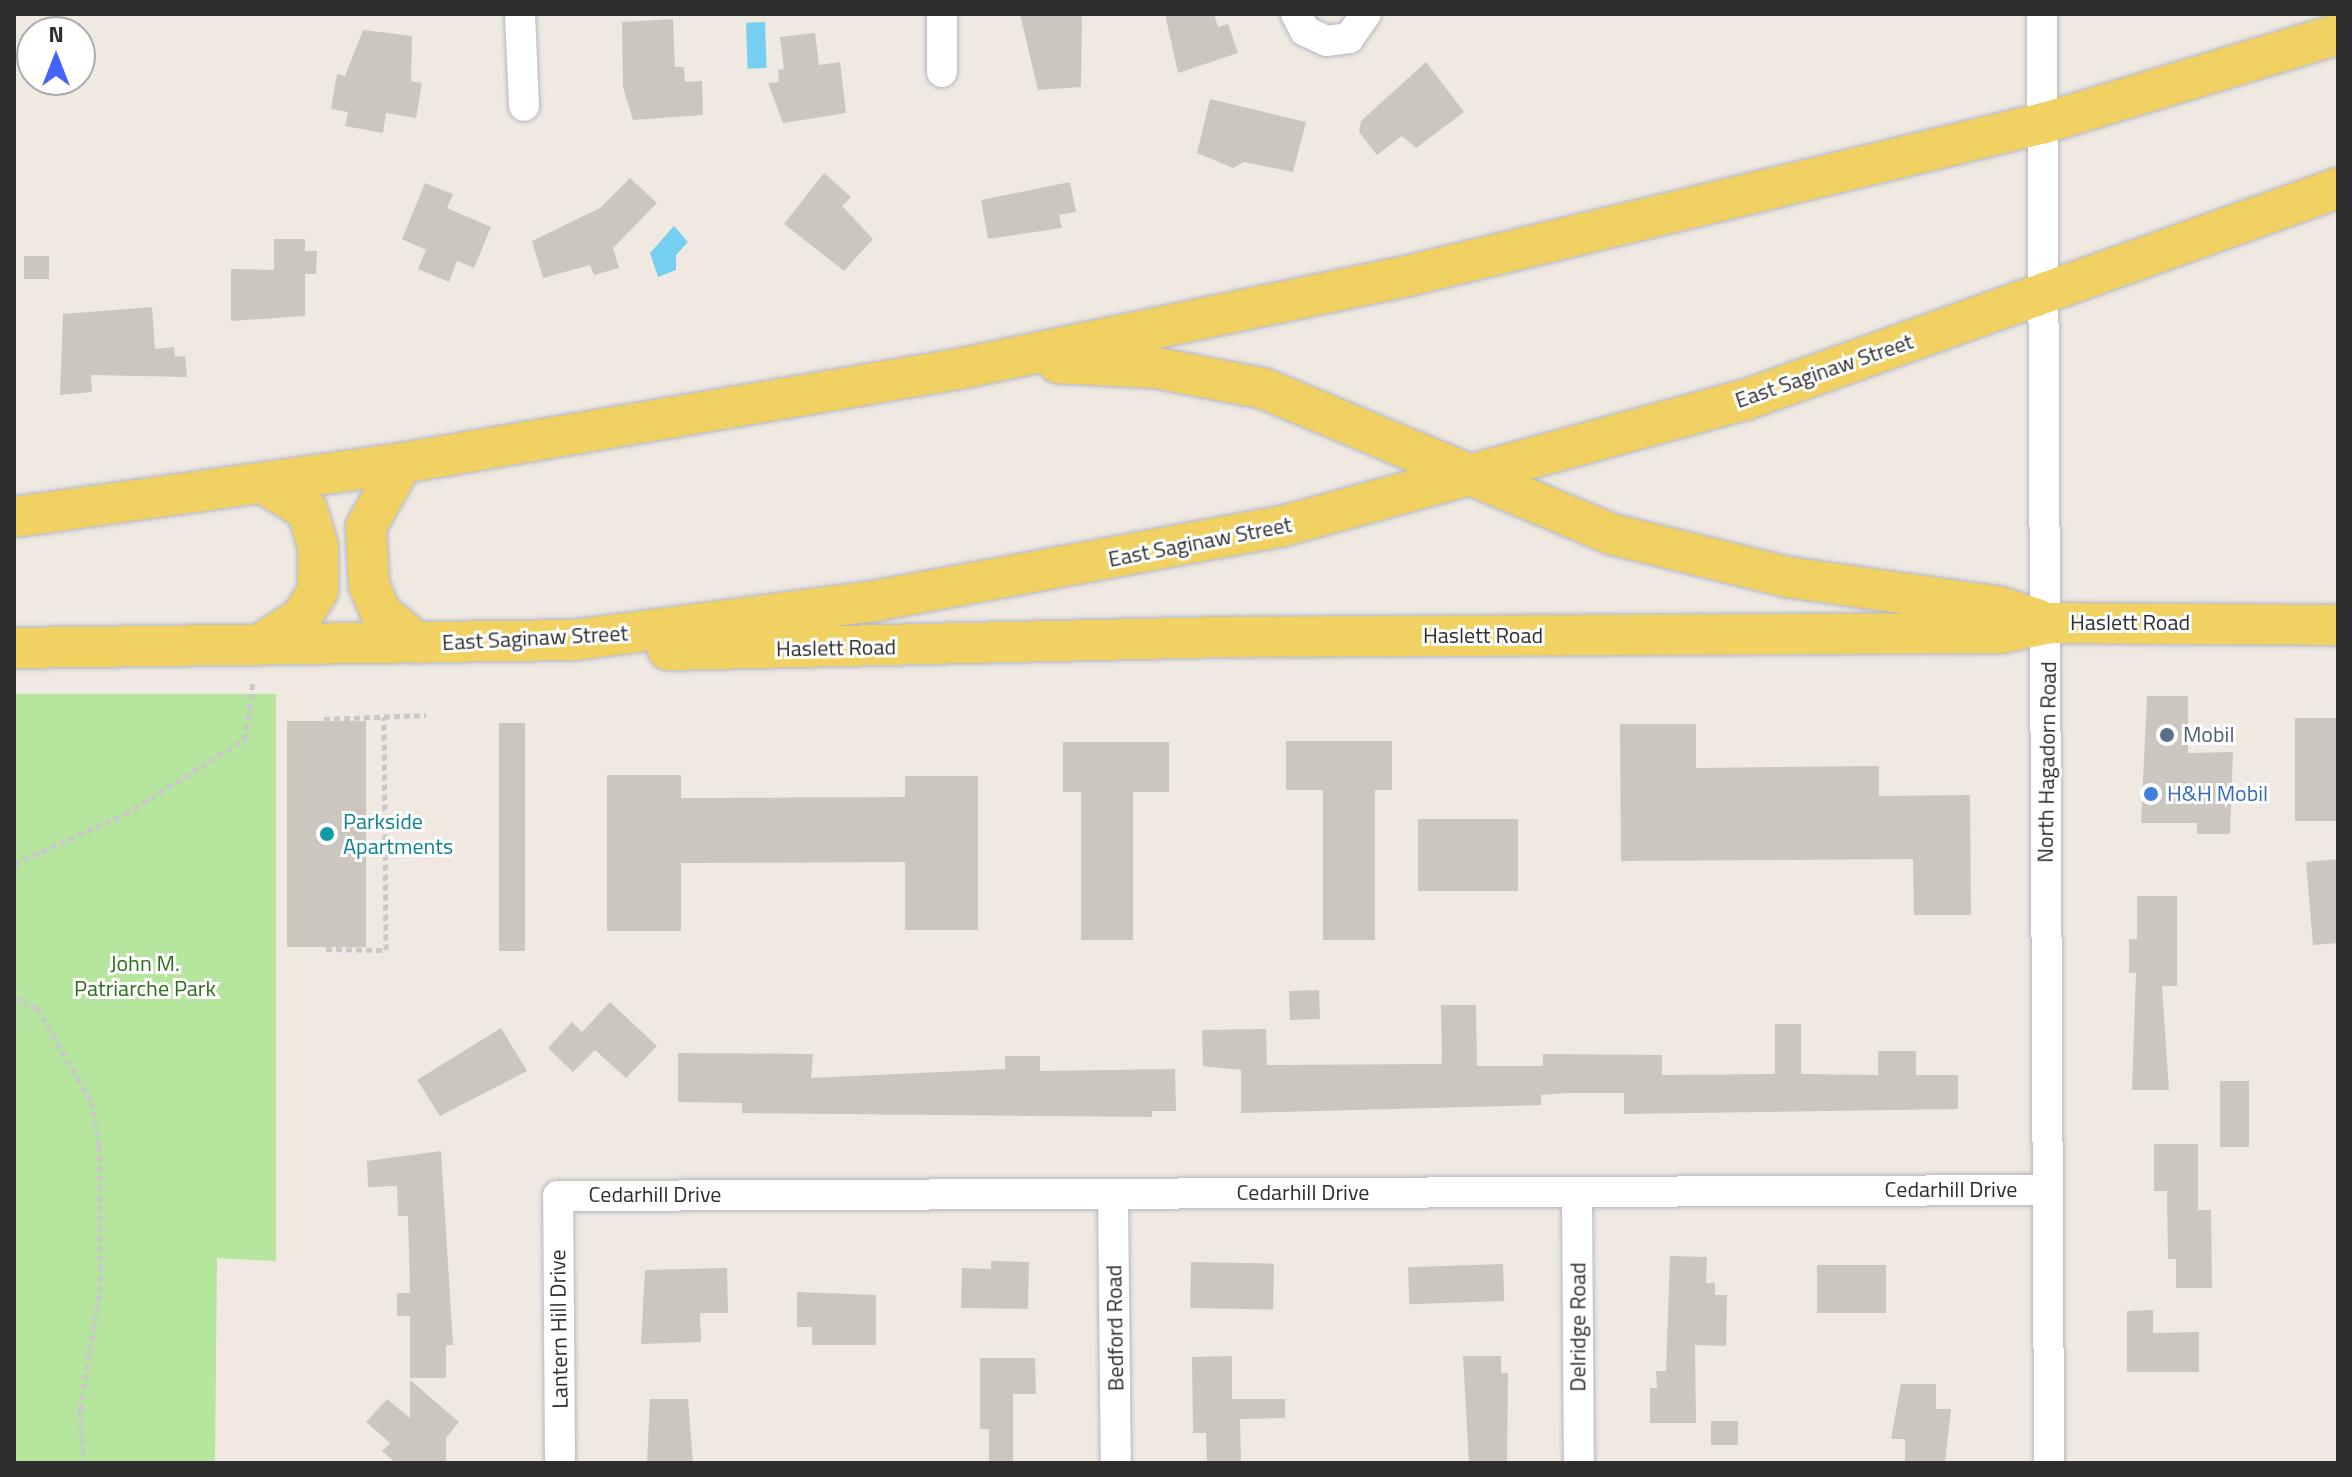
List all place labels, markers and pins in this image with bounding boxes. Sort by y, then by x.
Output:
place label: Mobil [2183,722,2234,748]
marker: Mobil [2158,726,2176,744]
place label: H&H Mobil [2167,781,2268,807]
marker: H&H Mobil [2142,785,2160,803]
place label: Parkside Apartments [343,808,453,860]
marker: Parkside Apartments [318,825,336,843]

